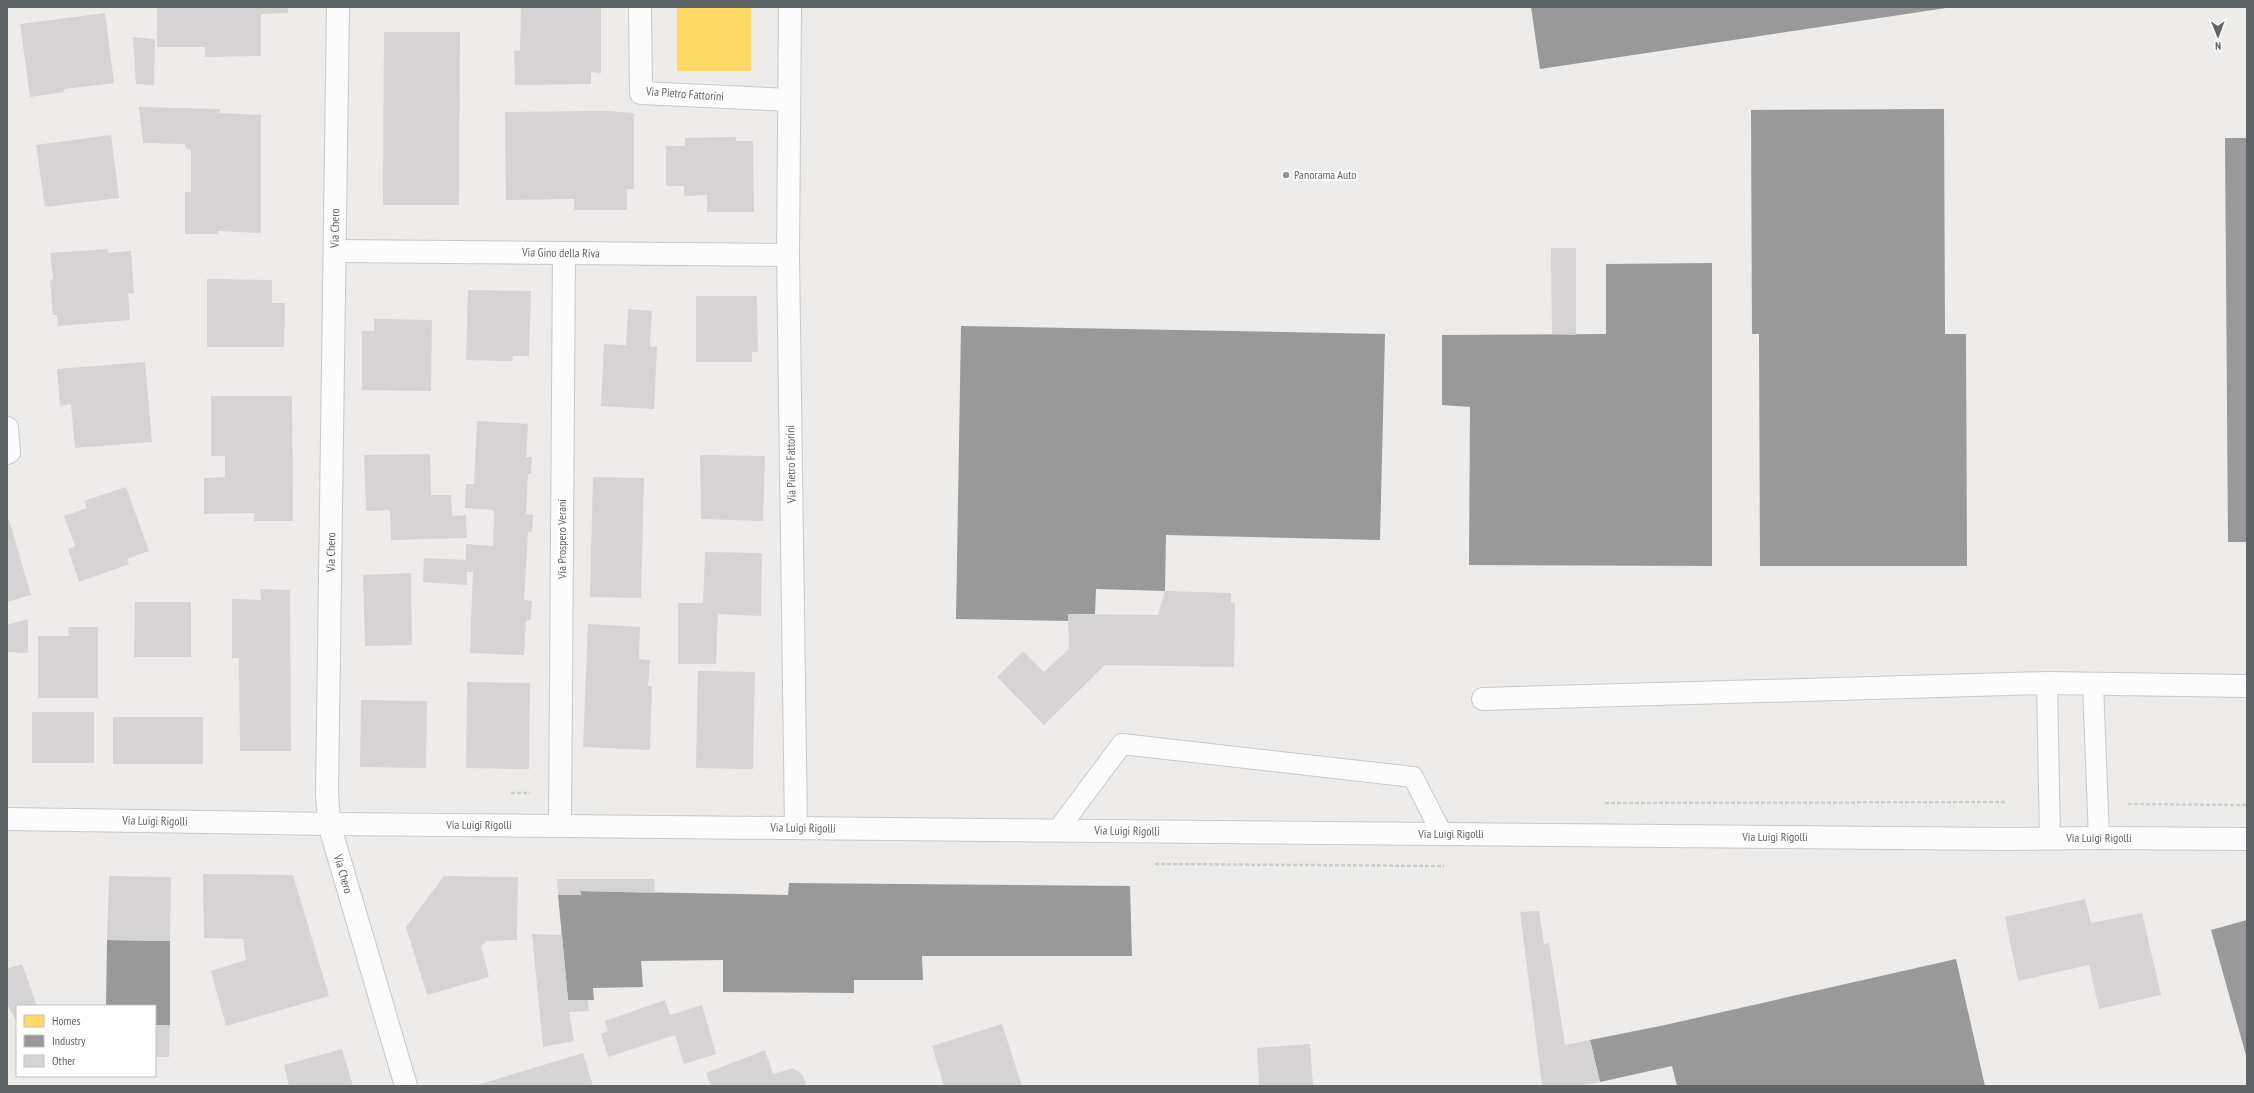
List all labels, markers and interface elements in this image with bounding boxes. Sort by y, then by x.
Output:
north arrow [2198,16,2238,56]
text: N [2215,39,2221,53]
street label: Via Pietro Fattorini [645,83,724,104]
place label: Panorama Auto [1294,167,1357,182]
marker: Panorama Auto [1281,170,1291,180]
street label: Via Chero [327,208,342,249]
street label: Via Gino della Riva [521,244,600,261]
street label: Via Pietro Fattorini [782,425,799,504]
street label: Via Prospero Verani [554,499,569,580]
street label: Via Chero [323,532,338,573]
street label: Via Luigi Rigolli [121,812,188,829]
street label: Via Luigi Rigolli [445,817,512,832]
street label: Via Luigi Rigolli [769,819,836,836]
street label: Via Luigi Rigolli [1093,822,1160,839]
street label: Via Luigi Rigolli [1417,826,1484,841]
street label: Via Luigi Rigolli [1741,829,1808,844]
street label: Via Luigi Rigolli [2065,830,2132,845]
street label: Via Chero [331,852,356,895]
legend [16,1005,156,1077]
text: Homes [52,1013,80,1028]
text: Industry [52,1033,86,1048]
text: Other [52,1053,76,1068]

